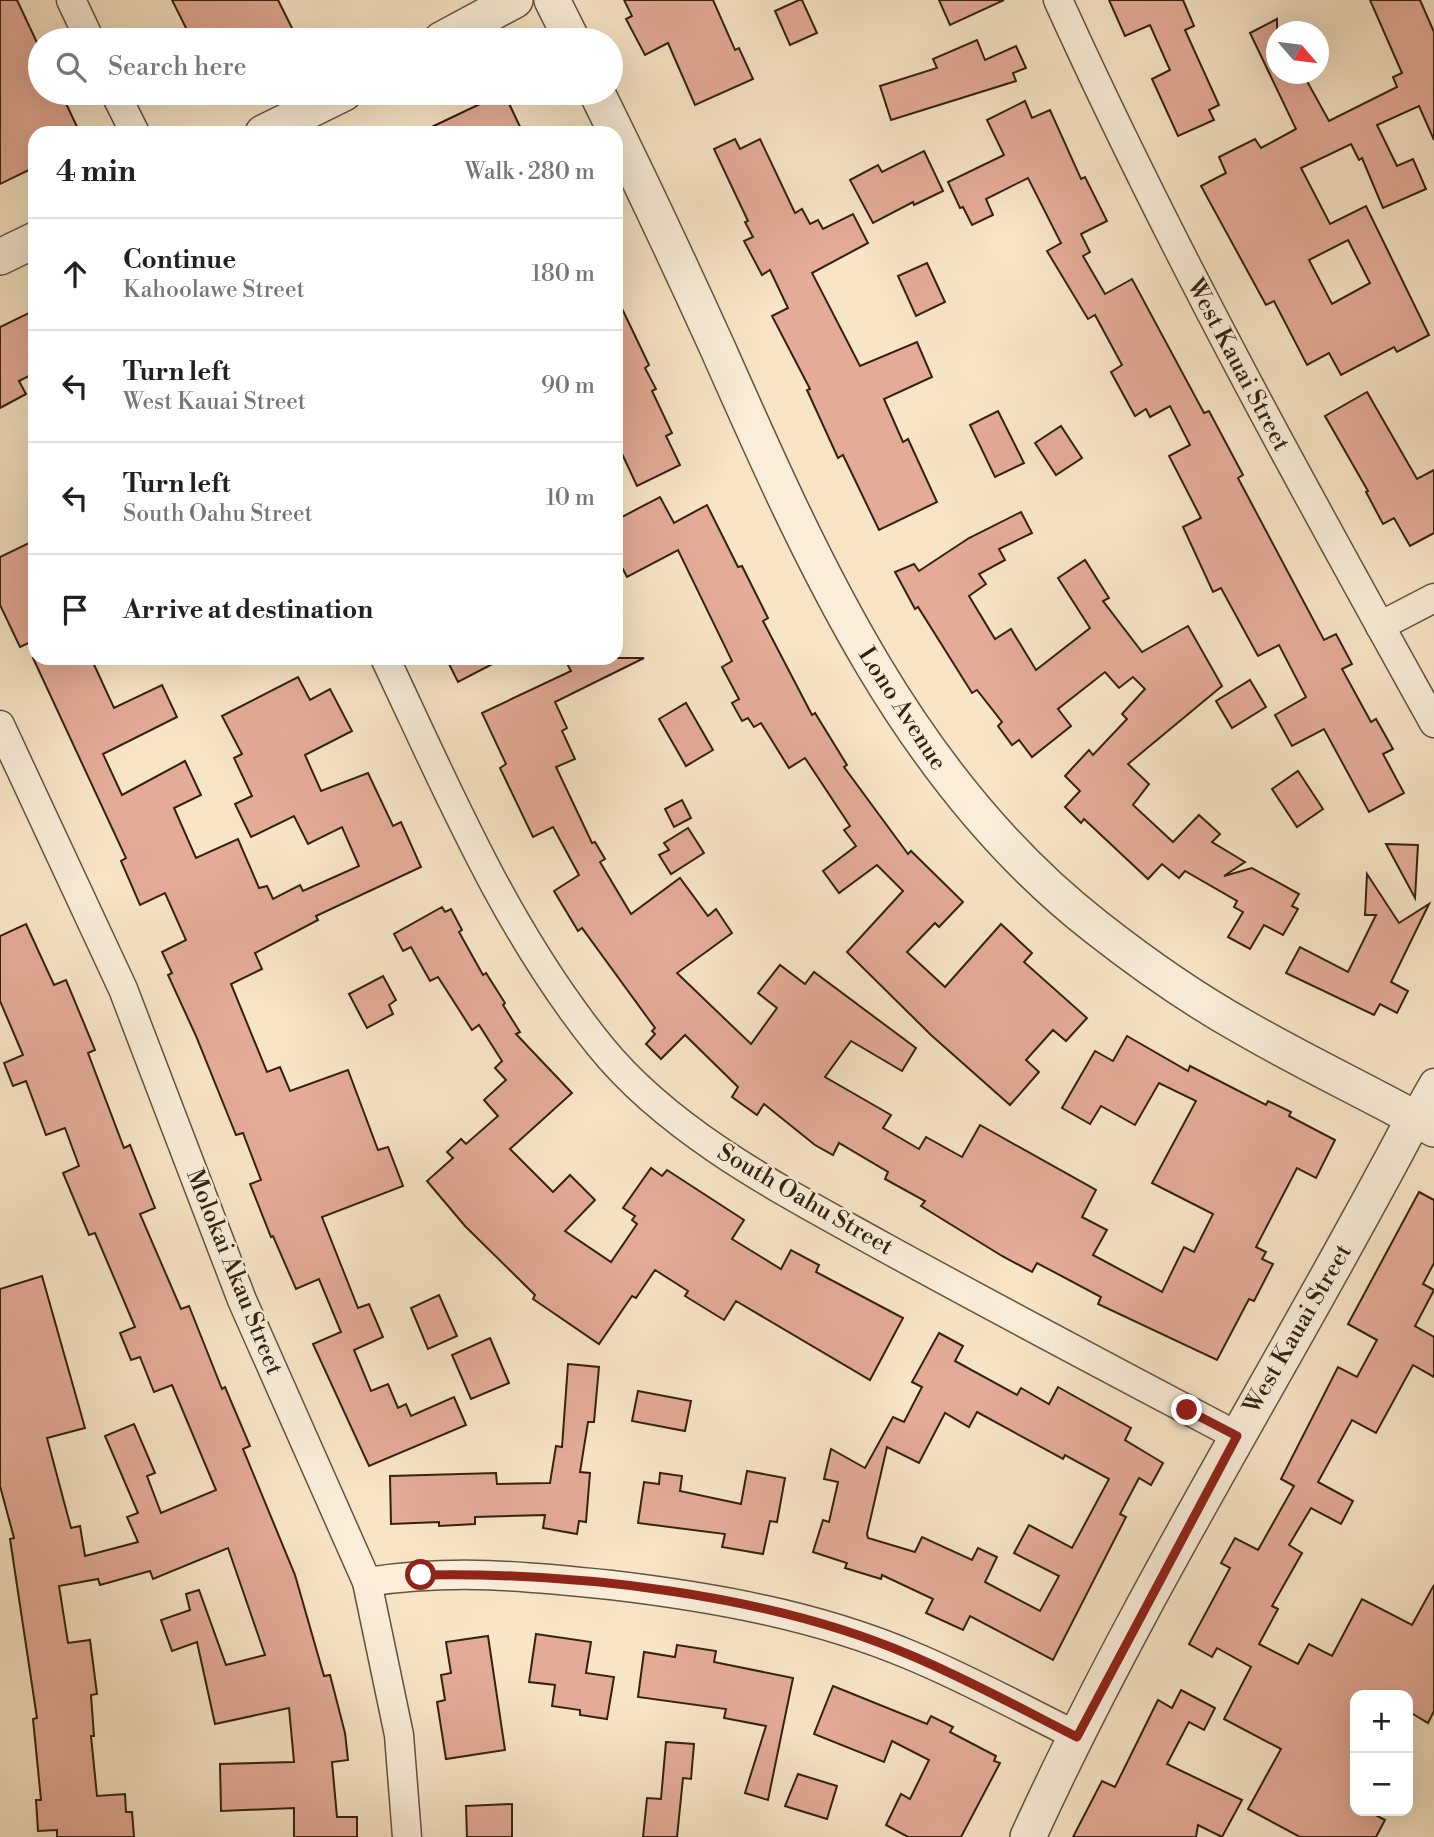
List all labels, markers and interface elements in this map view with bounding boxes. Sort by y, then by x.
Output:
north arrow [1266,21,1329,84]
search box [28,28,623,105]
icon: search [52,48,90,86]
text: Search here [108,51,247,83]
text: 4 min [56,153,136,191]
text: Walk · 280 m [465,158,595,186]
text: Continue [123,244,236,276]
icon: ahead [56,255,94,293]
text: 180 m [531,260,595,288]
street label: West Kauai Street [1179,273,1296,457]
text: Kahoolawe Street [123,276,305,304]
text: Turn left [123,356,231,388]
icon: left [56,367,94,405]
text: 90 m [541,372,595,400]
text: West Kauai Street [123,388,306,416]
text: Turn left [123,468,231,500]
icon: left [56,479,94,517]
text: 10 m [546,484,595,512]
text: South Oahu Street [123,500,313,528]
icon: arrive [56,591,94,629]
text: Arrive at destination [123,594,373,626]
street label: Lono Avenue [851,642,953,776]
street label: South Oahu Street [712,1138,899,1263]
street label: Molokai Akau Street [179,1165,289,1380]
street label: West Kauai Street [1237,1238,1359,1420]
route end [1171,1394,1202,1425]
route start [405,1559,436,1590]
map controls [1350,1690,1413,1816]
button: + [1350,1690,1413,1753]
button: − [1350,1753,1413,1816]

